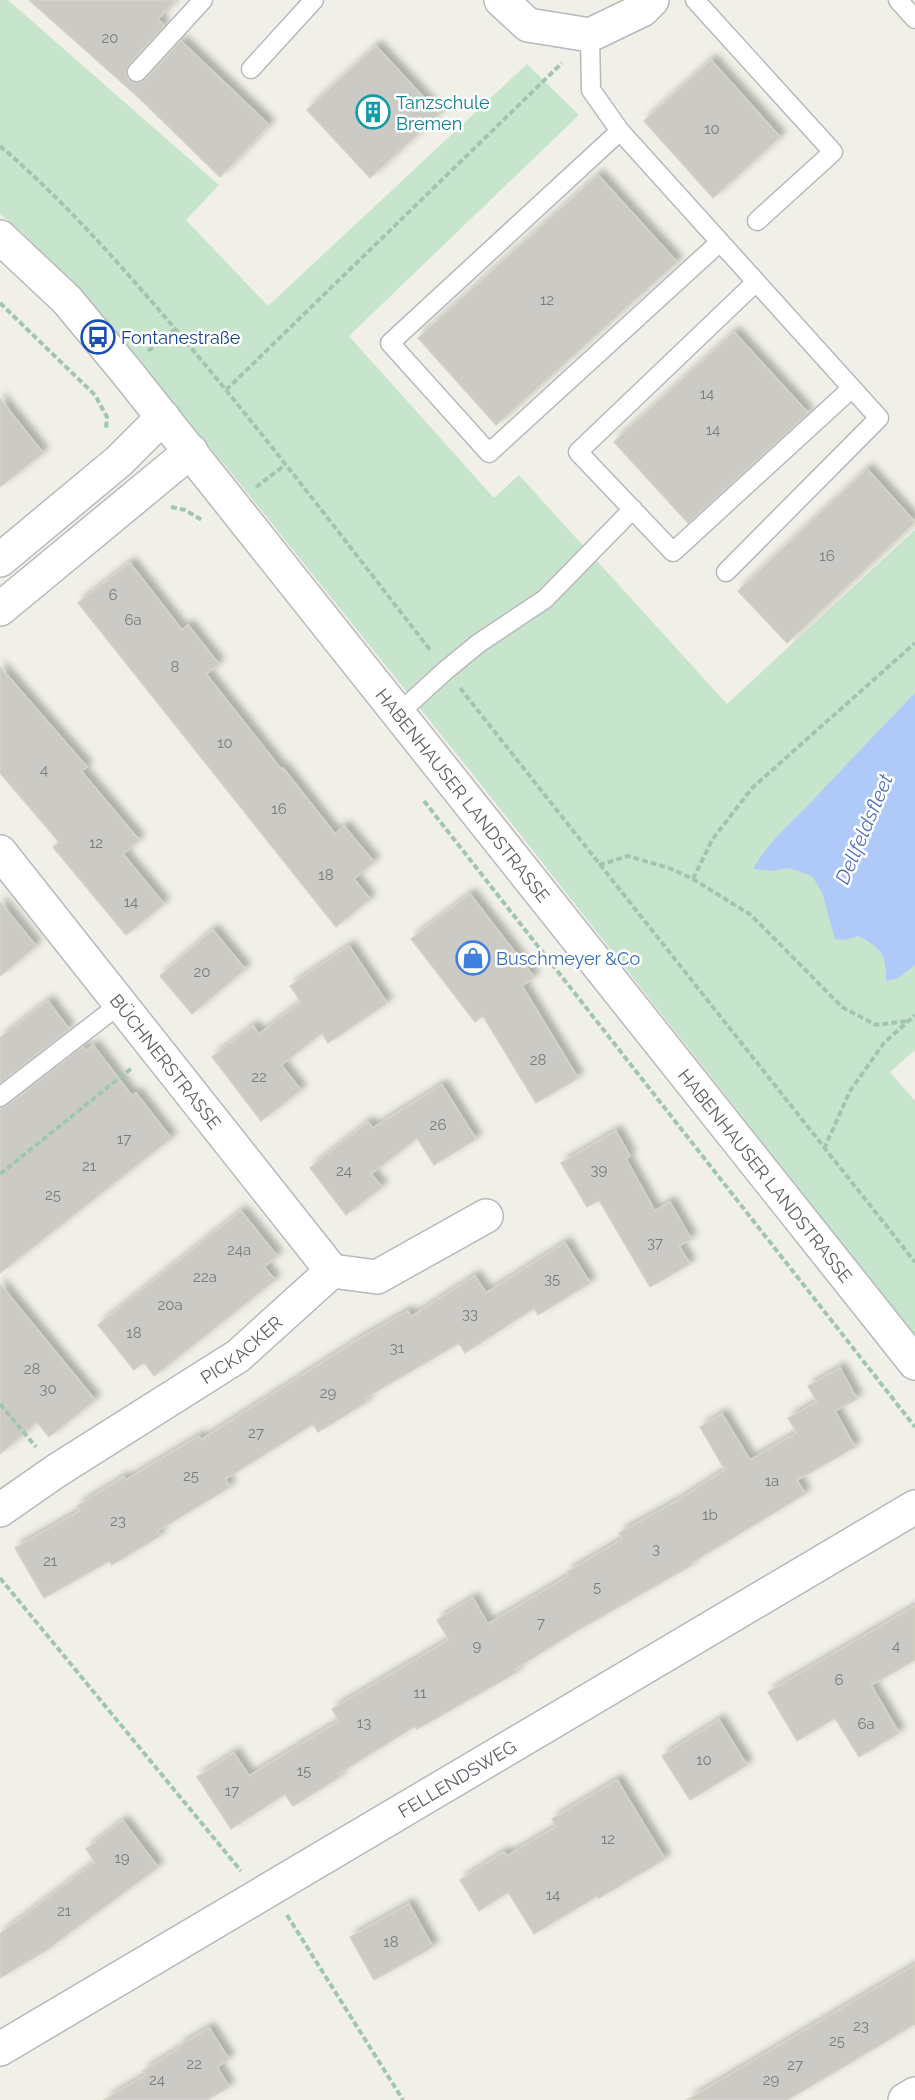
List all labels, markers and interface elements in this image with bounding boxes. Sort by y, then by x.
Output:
house number: 20 [102,29,119,47]
place label: Tanzschule Bremen [396,92,490,134]
building icon: Tanzschule Bremen [355,94,391,130]
house number: 10 [704,120,720,138]
house number: 12 [540,291,554,309]
bus stop icon: Fontanestraße [80,319,116,355]
place label: Fontanestraße [121,327,241,348]
house number: 14 [700,385,714,403]
house number: 14 [706,421,720,439]
house number: 16 [819,547,835,565]
house number: 6 [108,586,118,604]
house number: 6a [124,611,142,629]
house number: 8 [171,658,180,676]
street label: HABENHAUSER LANDSTRASSE [372,684,554,906]
house number: 10 [217,734,233,752]
house number: 4 [40,761,48,779]
water label: Dellfeldsfleet [830,770,898,888]
house number: 16 [271,800,287,818]
house number: 12 [89,834,103,852]
house number: 18 [318,866,334,884]
house number: 14 [124,893,138,911]
shop icon: Buschmeyer &Co [455,940,491,976]
place label: Buschmeyer &Co [496,948,640,969]
house number: 20 [194,963,211,981]
street label: BÜCHNERSTRASSE [106,990,226,1133]
house number: 28 [530,1051,546,1069]
street label: HABENHAUSER LANDSTRASSE [674,1064,857,1286]
house number: 22 [251,1068,267,1086]
house number: 26 [430,1116,446,1134]
house number: 17 [117,1130,131,1148]
house number: 21 [82,1157,97,1175]
house number: 39 [591,1161,608,1179]
house number: 24 [336,1162,352,1180]
house number: 25 [45,1186,61,1204]
house number: 37 [647,1234,663,1252]
house number: 24a [227,1241,251,1259]
house number: 22a [193,1268,217,1286]
house number: 35 [544,1270,560,1288]
house number: 20a [157,1296,183,1314]
house number: 33 [462,1305,478,1323]
street label: PICKACKER [196,1311,286,1388]
house number: 18 [126,1324,142,1342]
house number: 31 [390,1339,405,1357]
house number: 28 [24,1360,40,1378]
house number: 30 [39,1380,57,1398]
house number: 29 [320,1384,337,1402]
house number: 27 [248,1424,264,1442]
house number: 25 [183,1467,199,1485]
house number: 1a [765,1472,779,1490]
house number: 1b [702,1506,718,1524]
house number: 23 [110,1512,126,1530]
house number: 3 [652,1540,660,1558]
house number: 21 [43,1552,58,1570]
house number: 5 [593,1578,601,1596]
house number: 7 [537,1614,545,1632]
house number: 9 [473,1637,482,1655]
house number: 4 [892,1637,900,1655]
house number: 6 [834,1671,844,1689]
house number: 11 [414,1684,427,1702]
house number: 13 [357,1714,371,1732]
house number: 6a [857,1715,875,1733]
street label: FELLENDSWEG [394,1735,520,1821]
house number: 10 [696,1751,712,1769]
house number: 15 [297,1762,311,1780]
house number: 17 [225,1782,239,1800]
house number: 12 [601,1830,615,1848]
house number: 19 [114,1849,130,1867]
house number: 14 [546,1886,560,1904]
house number: 21 [57,1902,72,1920]
house number: 18 [383,1933,399,1951]
house number: 23 [853,2017,869,2035]
house number: 25 [829,2032,845,2050]
house number: 22 [186,2055,202,2073]
house number: 27 [787,2056,803,2074]
house number: 24 [149,2071,165,2089]
house number: 29 [763,2071,780,2089]

